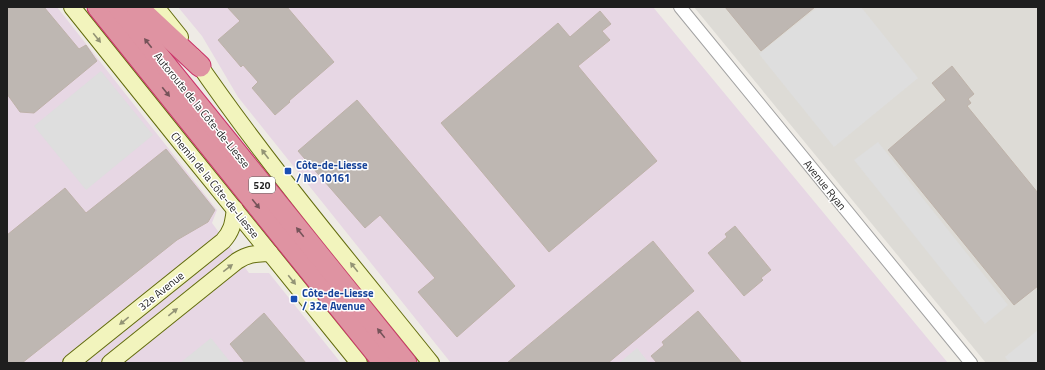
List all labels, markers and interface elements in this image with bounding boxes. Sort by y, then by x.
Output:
one-way arrow [92,32,101,43]
one-way arrow [143,38,152,49]
street label: Autoroute de la Côte-de-Liesse [150,49,254,172]
one-way arrow [161,87,170,98]
street label: Chemin de la Côte-de-Liesse [167,128,263,242]
one-way arrow [260,149,269,160]
place label: Côte-de-Liesse / No 10161 [296,157,368,186]
street label: Avenue Ryan [800,157,850,214]
marker: Côte-de-Liesse / No 10161 [283,166,293,176]
road number: 520 [249,177,275,193]
one-way arrow [252,199,260,210]
one-way arrow [295,226,304,237]
one-way arrow [350,262,358,273]
one-way arrow [223,264,233,272]
street label: 32e Avenue [135,267,188,314]
one-way arrow [288,275,297,286]
place label: Côte-de-Liesse / 32e Avenue [302,285,374,314]
marker: Côte-de-Liesse / 32e Avenue [289,294,299,304]
one-way arrow [167,308,178,316]
one-way arrow [118,316,129,325]
one-way arrow [377,327,386,338]

